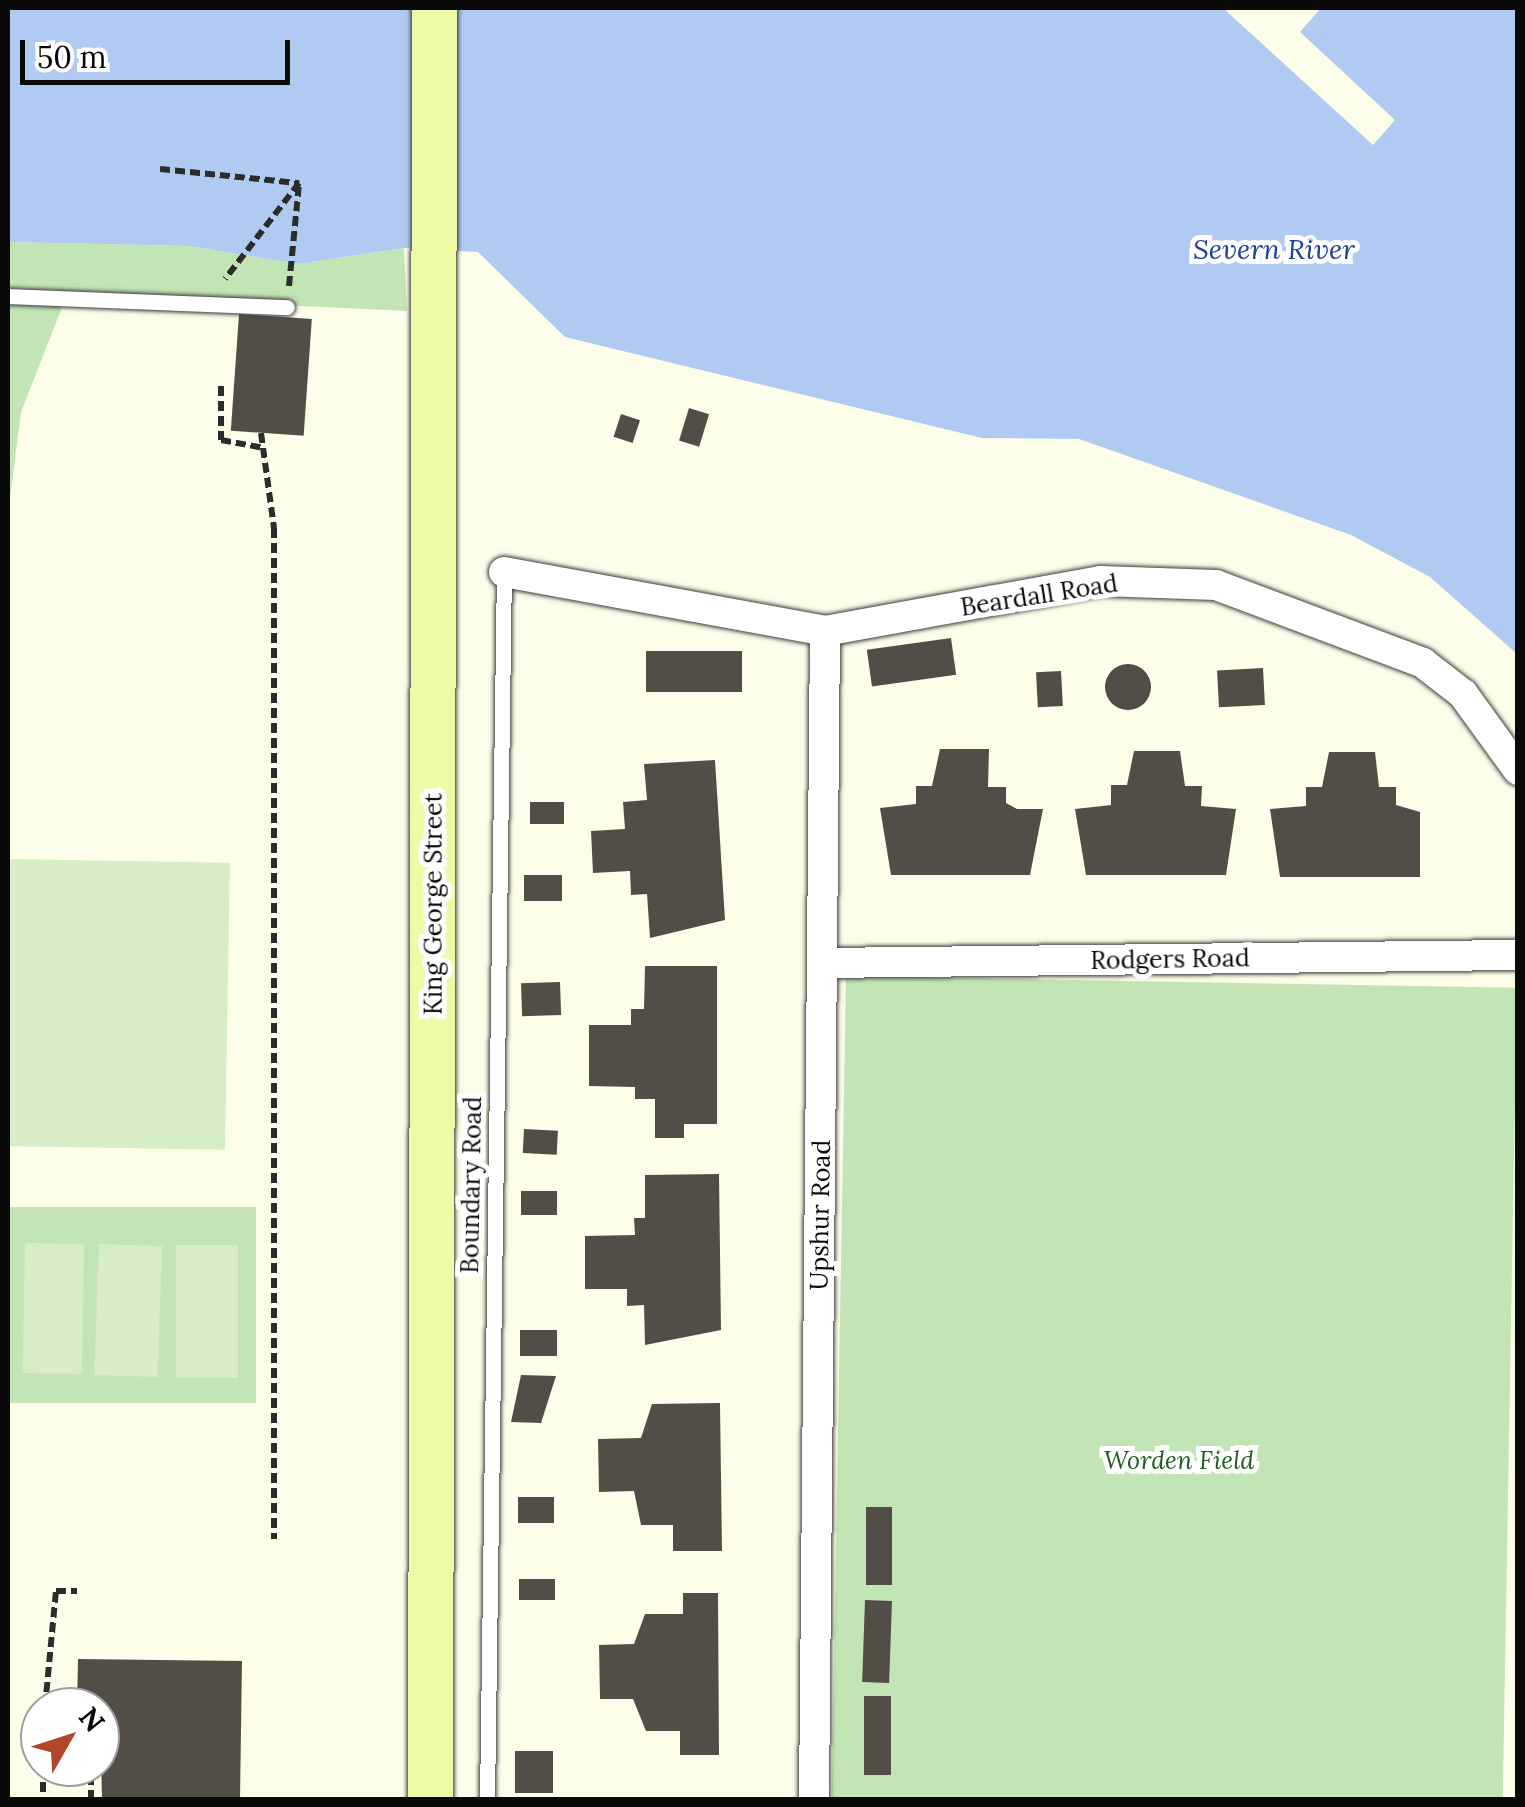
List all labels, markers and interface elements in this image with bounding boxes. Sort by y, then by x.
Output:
scale bar [25,20,295,82]
text: 50 m [37,38,107,76]
water label: Severn River [1193,232,1355,266]
street label: Beardall Road [958,568,1120,622]
street label: King George Street [418,793,448,1015]
street label: Rodgers Road [1090,943,1250,975]
street label: Boundary Road [454,1096,488,1274]
street label: Upshur Road [804,1139,836,1291]
park label: Worden Field [1104,1445,1254,1475]
north arrow [20,1687,120,1787]
text: N [71,1700,113,1739]

